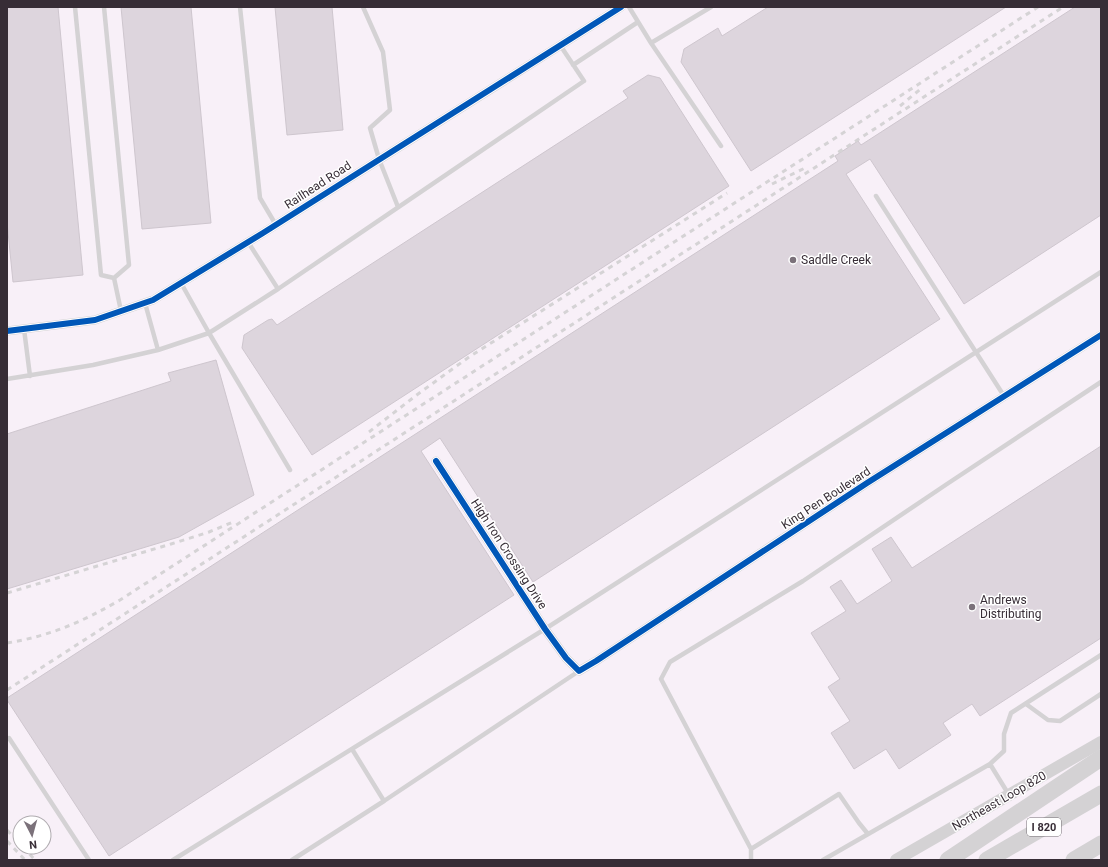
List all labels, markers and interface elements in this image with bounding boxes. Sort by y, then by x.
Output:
street label: Railhead Road [282,158,354,212]
place label: Saddle Creek [801,253,872,267]
marker: Saddle Creek [788,255,798,265]
street label: King Pen Boulevard [779,464,873,532]
street label: High Iron Crossing Drive [468,496,550,612]
place label: Andrews Distributing [980,593,1041,621]
marker: Andrews Distributing [967,602,977,612]
street label: Northeast Loop 820 [949,768,1049,834]
north arrow [12,815,52,855]
road number: I 820 [1027,818,1061,836]
text: N [28,838,38,851]

